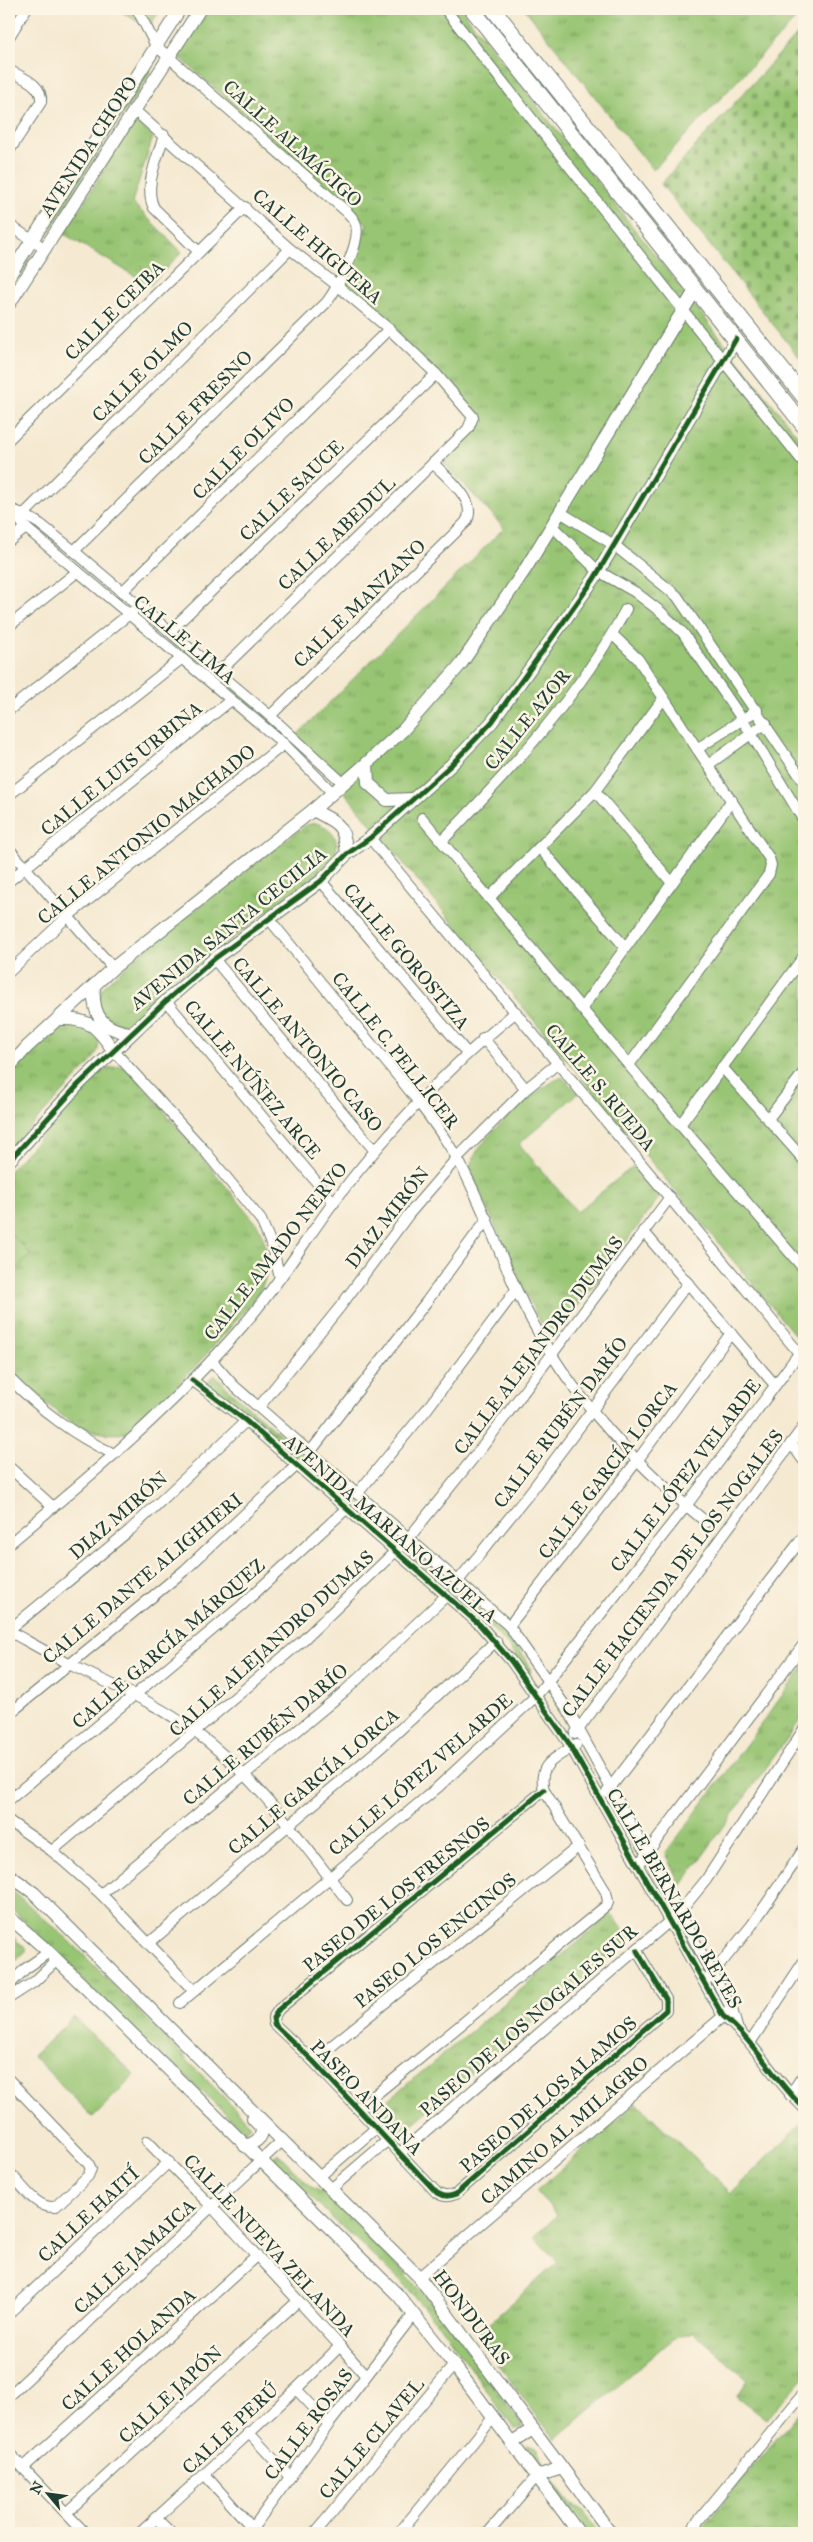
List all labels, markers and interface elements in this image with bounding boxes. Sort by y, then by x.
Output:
street label: AVENIDA CHOPO [34,72,142,222]
street label: CALLE ALMÁCIGO [218,74,368,212]
street label: CALLE HIGUERA [248,184,387,309]
street label: CALLE CEIBA [60,256,169,365]
street label: CALLE OLMO [87,316,198,427]
street label: CALLE FRESNO [133,345,257,469]
street label: CALLE OLIVO [187,392,299,504]
street label: CALLE SAUCE [234,435,348,546]
street label: CALLE ABEDUL [273,472,400,595]
street label: CALLE MANZANO [288,534,430,672]
street label: CALLE LIMA [129,590,241,689]
street label: CALLE AZOR [479,663,576,775]
street label: CALLE LUIS URBINA [36,696,207,841]
street label: CALLE ANTONIO MACHADO [33,739,260,929]
street label: AVENIDA SANTA CECILIA [125,842,331,1015]
street label: CALLE GOROSTIZA [339,878,475,1034]
street label: CALLE ANTONIO CASO [228,952,388,1137]
street label: CALLE C. PELLICER [327,967,464,1134]
street label: CALLE NÚÑEZ ARCE [179,994,327,1164]
street label: CALLE S. RUEDA [541,1019,661,1156]
street label: CALLE AMADO NERVO [199,1158,352,1345]
street label: DIAZ MIRÓN [340,1161,434,1273]
street label: CALLE ALEJANDRO DUMAS [449,1231,629,1460]
street label: CALLE RUBÉN DARÍO [488,1331,632,1513]
street label: CALLE LÓPEZ VELARDE [604,1373,766,1577]
street label: CALLE GARCÍA LORCA [532,1376,682,1564]
street label: CALLE HACIENDA DE LOS NOGALES [557,1425,788,1722]
street label: AVENIDA MARIANO AZUELA [278,1429,502,1628]
street label: DIAZ MIRÓN [64,1466,172,1564]
street label: CALLE DANTE ALIGHIERI [38,1488,247,1669]
street label: CALLE ALEJANDRO DUMAS [164,1545,379,1742]
street label: CALLE GARCÍA MÁRQUEZ [66,1552,270,1733]
street label: CALLE RUBÉN DARÍO [177,1658,353,1810]
street label: CALLE LÓPEZ VELARDE [323,1687,517,1861]
street label: CALLE GARCÍA LORCA [222,1702,404,1860]
street label: CALLE BERNARDO REYES [602,1784,747,2012]
street label: PASEO DE LOS FRESNOS [298,1812,495,1977]
street label: PASEO LOS ENCINOS [350,1868,521,2013]
street label: PASEO DE LOS NOGALES SUR [415,1919,643,2121]
street label: PASEO DE LOS ALAMOS [455,2011,642,2178]
street label: PASEO ANDANA [306,2035,428,2160]
street label: CAMINO AL MILAGRO [476,2051,653,2210]
street label: CALLE NUEVA ZELANDA [179,2149,360,2342]
street label: CALLE HAITÍ [32,2160,144,2267]
street label: CALLE JAMAICA [69,2194,201,2319]
street label: HONDURAS [428,2265,515,2370]
street label: CALLE HOLANDA [56,2283,200,2416]
street label: CALLE JAPÓN [113,2340,228,2449]
street label: CALLE ROSAS [259,2364,358,2485]
street label: CALLE CLAVEL [314,2373,429,2504]
street label: CALLE PERÚ [177,2377,283,2479]
north arrow [22,2470,72,2520]
text: N [27,2479,47,2497]

